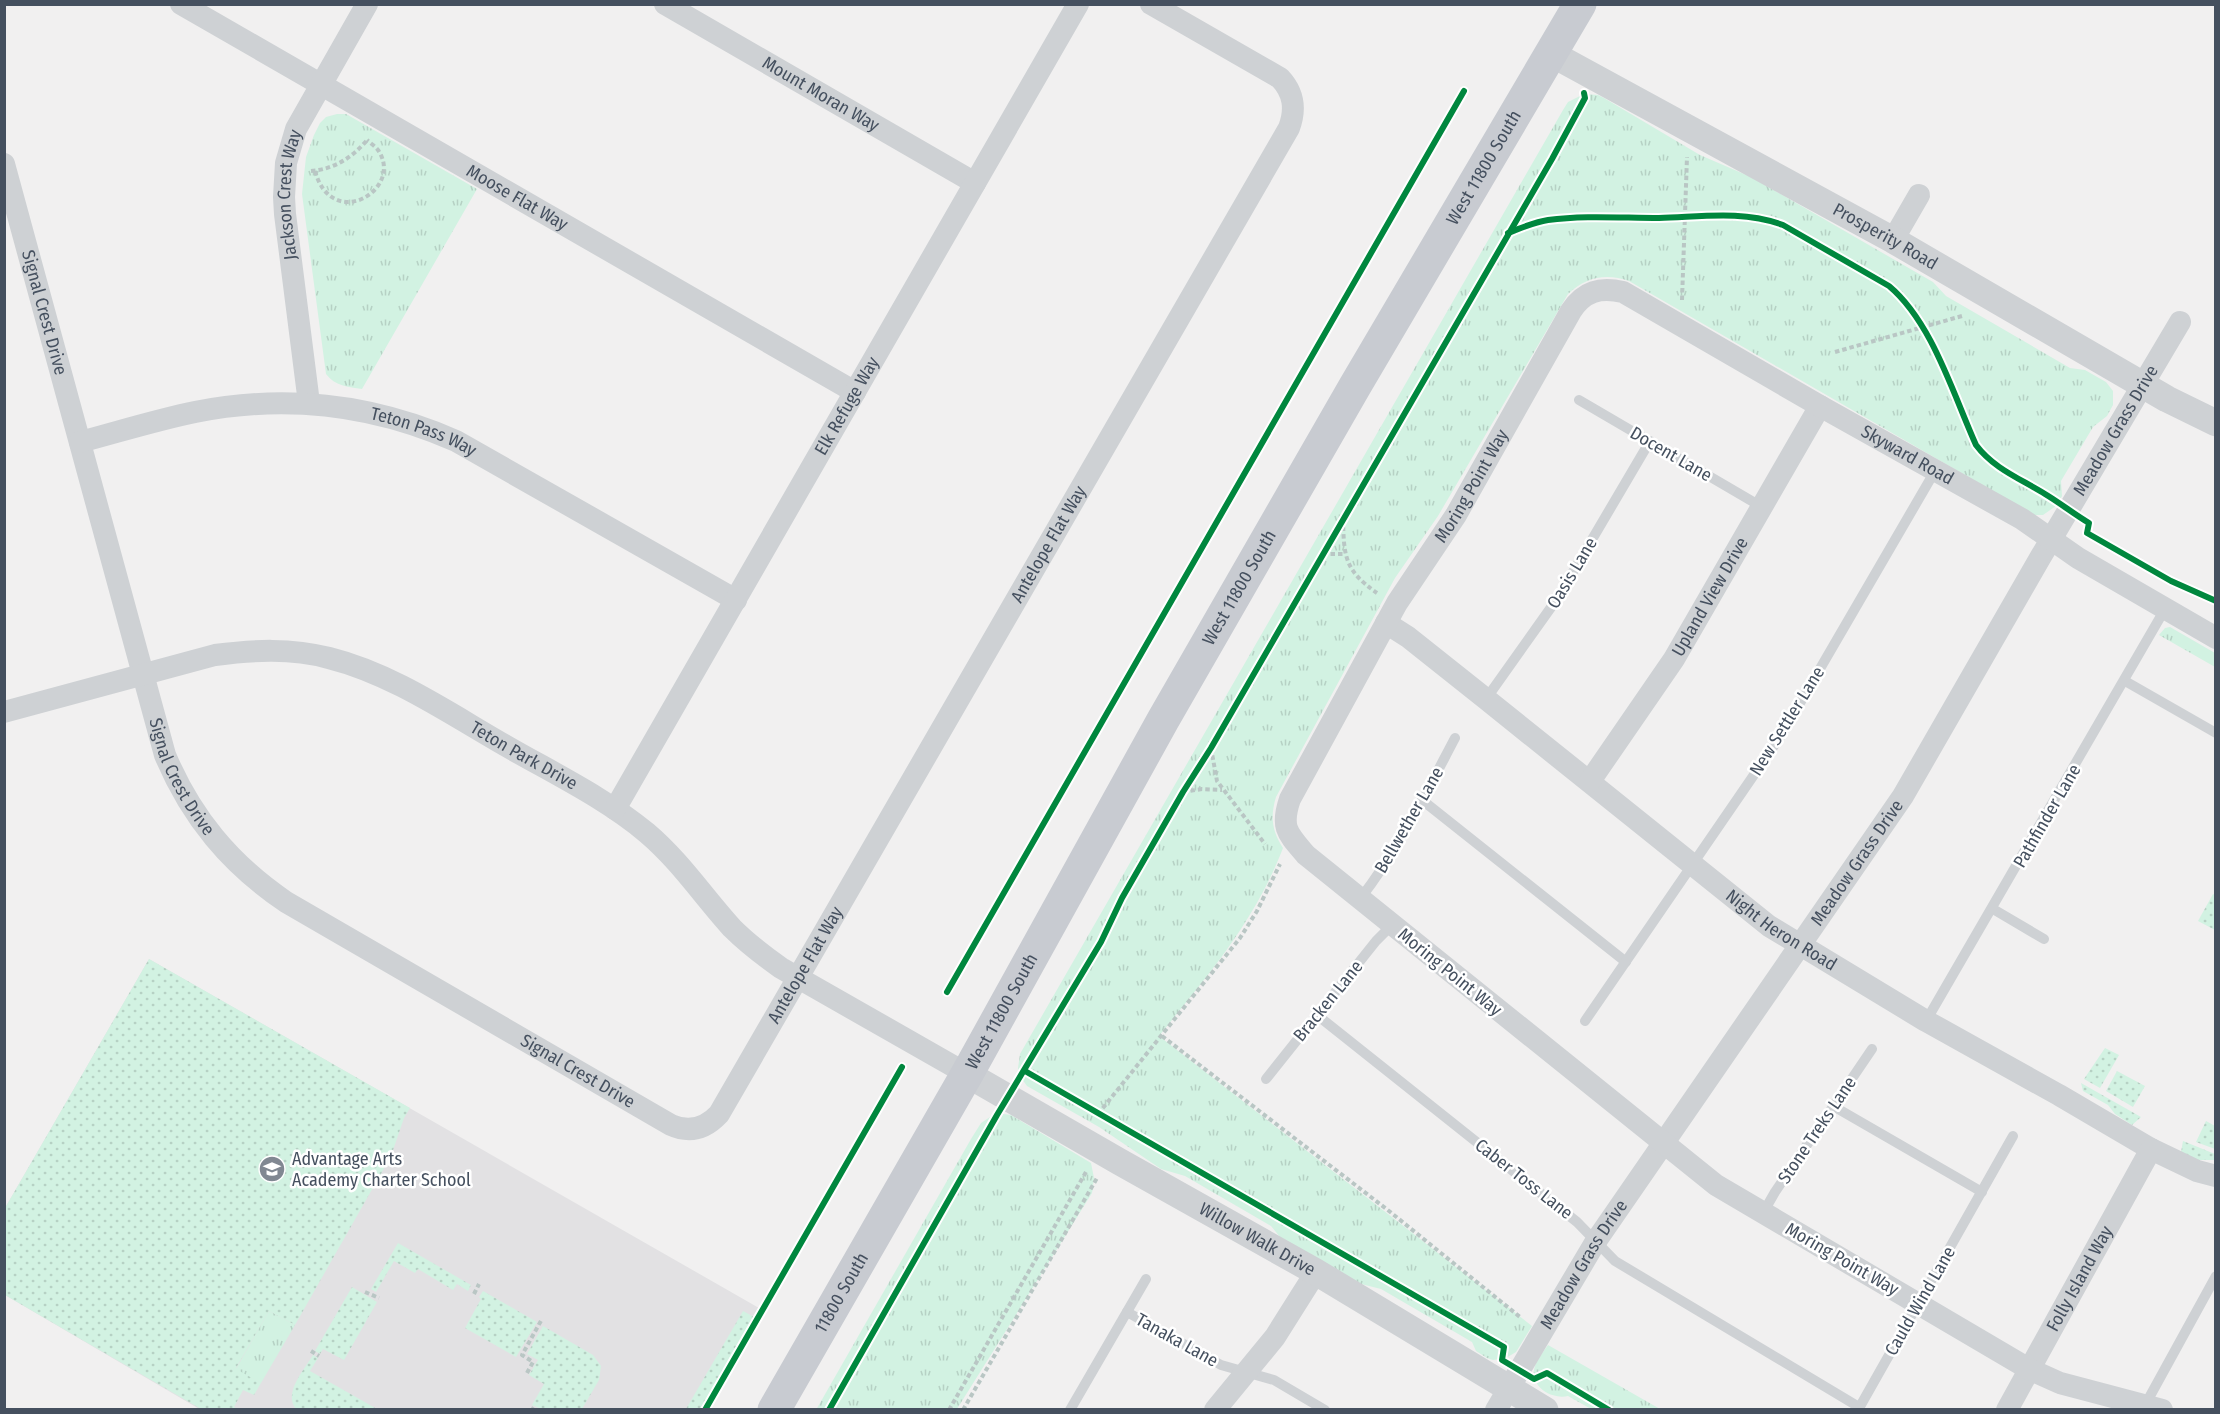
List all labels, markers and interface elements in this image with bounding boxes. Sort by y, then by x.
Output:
street label: Mount Moran Way [758,52,883,136]
street label: West 11800 South [1441,106,1526,229]
street label: Jackson Crest Way [273,127,306,261]
street label: Moose Flat Way [463,160,572,235]
street label: Prosperity Road [1829,198,1942,275]
street label: Signal Crest Drive [17,248,72,378]
street label: Elk Refuge Way [810,353,884,459]
street label: Meadow Grass Drive [2069,361,2163,500]
street label: Teton Pass Way [369,402,480,461]
street label: Skyward Road [1857,420,1958,490]
street label: Docent Lane [1626,422,1716,486]
street label: Moring Point Way [1430,425,1513,547]
street label: Antelope Flat Way [1006,482,1091,606]
street label: West 11800 South [1197,526,1281,649]
street label: Oasis Lane [1542,533,1602,613]
street label: Upland View Drive [1667,533,1753,660]
street label: New Settler Lane [1745,662,1829,780]
street label: Signal Crest Drive [144,716,219,840]
street label: Teton Park Drive [466,716,581,795]
street label: Pathfinder Lane [2009,760,2085,872]
street label: Bellwether Lane [1370,763,1448,877]
street label: Meadow Grass Drive [1806,795,1908,930]
street label: Night Heron Road [1721,885,1841,975]
street label: Antelope Flat Way [763,903,848,1027]
street label: Moring Point Way [1394,923,1506,1021]
street label: West 11800 South [961,950,1043,1073]
street label: Bracken Lane [1289,956,1367,1046]
street label: Signal Crest Drive [517,1029,639,1113]
street label: Stone Treks Lane [1773,1072,1861,1188]
street label: Caber Toss Lane [1471,1134,1577,1224]
place label: Advantage Arts Academy Charter School [292,1148,471,1191]
school or university icon: Advantage Arts Academy Charter School [257,1154,287,1184]
street label: Meadow Grass Drive [1535,1196,1632,1333]
street label: Willow Walk Drive [1195,1198,1320,1281]
street label: Moring Point Way [1781,1218,1903,1300]
street label: Folly Island Way [2042,1222,2117,1335]
street label: Cauld Wind Lane [1880,1243,1960,1359]
street label: 11800 South [810,1249,873,1337]
street label: Tanaka Lane [1132,1308,1222,1372]

